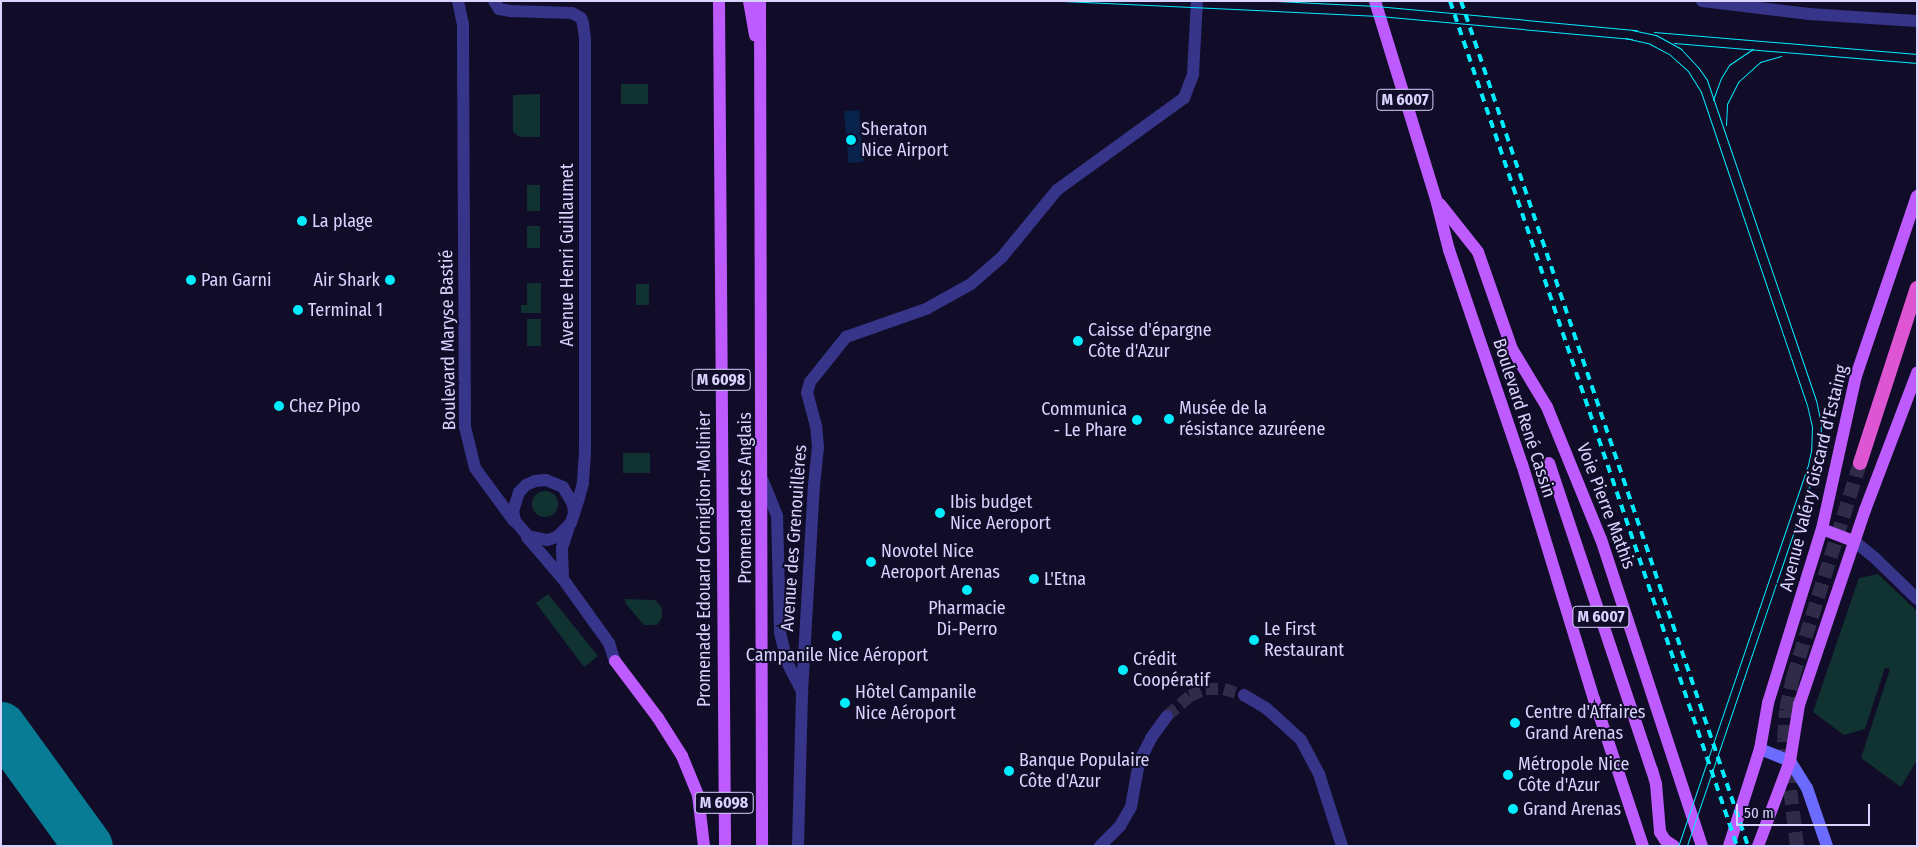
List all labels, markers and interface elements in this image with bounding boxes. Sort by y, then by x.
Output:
road number: M 6007 [1376,86,1434,114]
place label: Sheraton Nice Airport [861,119,948,162]
marker: Sheraton Nice Airport [845,134,857,146]
street label: Avenue Henri Guillaumet [556,163,578,347]
place label: La plage [312,210,373,232]
marker: La plage [296,215,308,227]
street label: Boulevard Maryse Bastié [436,250,460,430]
place label: Pan Garni [201,269,271,291]
place label: Air Shark [314,269,380,291]
marker: Pan Garni [185,274,197,286]
marker: Air Shark [384,274,396,286]
place label: Terminal 1 [308,299,383,321]
marker: Terminal 1 [292,304,304,316]
place label: Caisse d'épargne Côte d'Azur [1088,320,1212,362]
marker: Caisse d'épargne Côte d'Azur [1072,335,1084,347]
street label: Boulevard René Cassin [1488,336,1560,500]
street label: Avenue Valéry Giscard d'Estaing [1775,363,1853,593]
road number: M 6098 [691,366,751,394]
place label: Chez Pipo [289,395,361,417]
place label: Musée de la résistance azuréene [1179,398,1325,440]
place label: Communica - Le Phare [1041,399,1127,442]
marker: Chez Pipo [273,400,285,412]
street label: Promenade Edouard Corniglion-Molinier [693,411,715,707]
street label: Promenade des Anglais [734,412,756,584]
marker: Musée de la résistance azuréene [1163,413,1175,425]
marker: Communica - Le Phare [1131,414,1143,426]
street label: Voie Pierre Mathis [1572,440,1640,572]
street label: Avenue des Grenouillères [777,444,811,632]
place label: Ibis budget Nice Aeroport [950,492,1051,534]
marker: Ibis budget Nice Aeroport [934,507,946,519]
place label: Novotel Nice Aeroport Arenas [881,541,1000,584]
marker: Novotel Nice Aeroport Arenas [865,556,877,568]
place label: L'Etna [1044,568,1086,590]
marker: L'Etna [1028,573,1040,585]
marker: Pharmacie Di-Perro [961,584,973,596]
place label: Pharmacie Di-Perro [928,598,1006,640]
road number: M 6007 [1572,604,1630,630]
place label: Le First Restaurant [1264,619,1344,662]
marker: Campanile Nice Aéroport [831,630,843,642]
marker: Le First Restaurant [1248,634,1260,646]
place label: Campanile Nice Aéroport [746,644,928,666]
place label: Crédit Coopératif [1133,649,1210,692]
marker: Crédit Coopératif [1117,664,1129,676]
place label: Hôtel Campanile Nice Aéroport [855,682,976,724]
marker: Hôtel Campanile Nice Aéroport [839,697,851,709]
place label: Centre d'Affaires Grand Arenas [1525,702,1646,744]
marker: Centre d'Affaires Grand Arenas [1509,717,1521,729]
place label: Banque Populaire Côte d'Azur [1019,750,1149,792]
place label: Métropole Nice Côte d'Azur [1518,754,1629,796]
marker: Banque Populaire Côte d'Azur [1003,765,1015,777]
marker: Métropole Nice Côte d'Azur [1502,769,1514,781]
road number: M 6098 [694,790,754,816]
scale bar [1738,794,1872,826]
place label: Grand Arenas [1523,798,1621,820]
marker: Grand Arenas [1507,803,1519,815]
text: 50 m [1744,804,1774,822]

